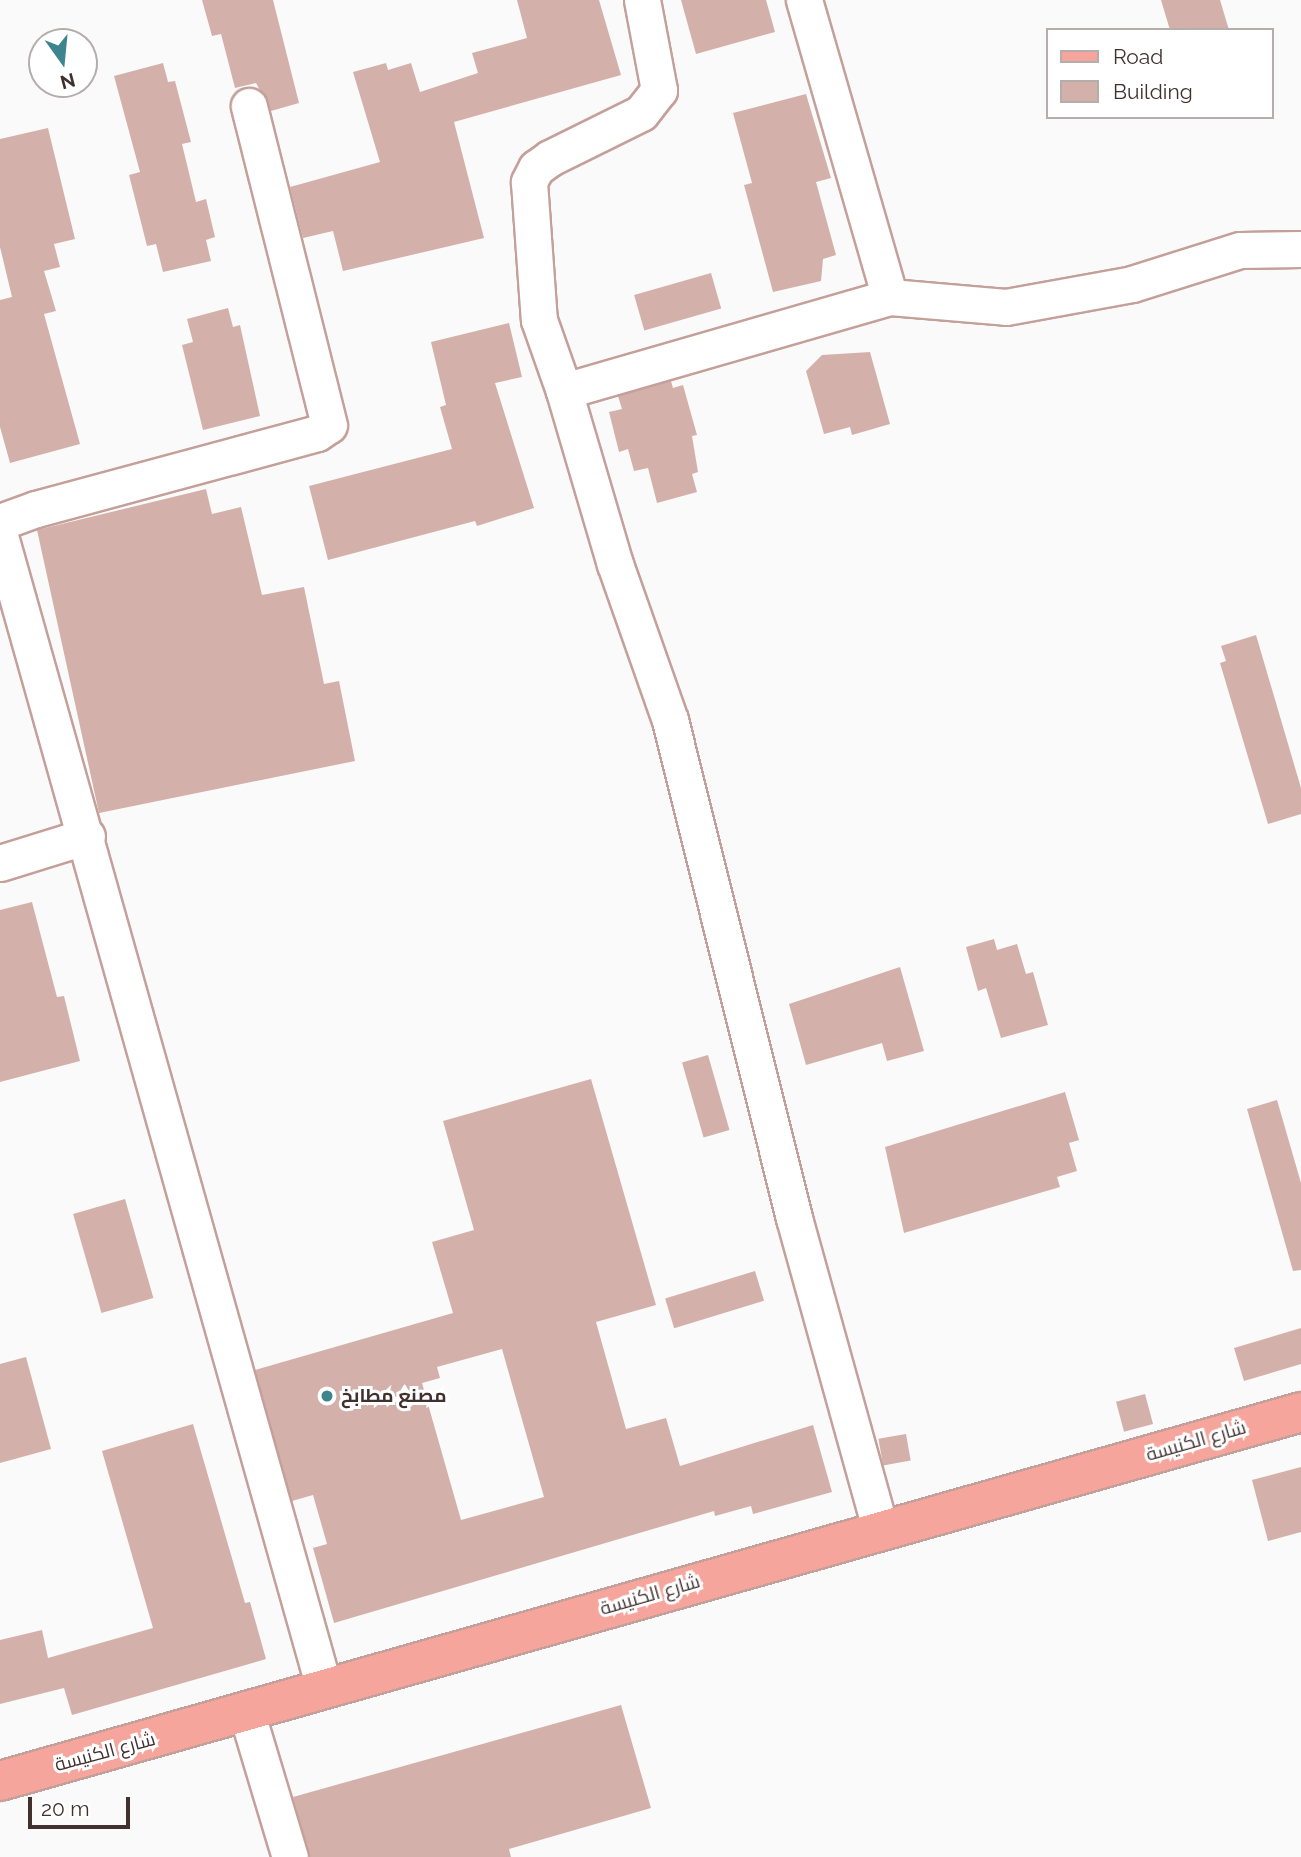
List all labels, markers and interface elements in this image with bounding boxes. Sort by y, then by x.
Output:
north arrow [28,28,98,98]
legend [1046,28,1273,119]
text: Road [1113,44,1163,69]
text: N [58,69,78,94]
text: Building [1113,79,1193,104]
place label: مصنع مطابخ [341,1385,447,1407]
marker: مصنع مطابخ [319,1388,335,1404]
street label: شارع الكنيسة [1143,1416,1249,1466]
street label: شارع الكنيسة [597,1570,703,1620]
street label: شارع الكنيسة [52,1728,158,1776]
scale bar [32,1784,133,1828]
text: 20 m [41,1796,89,1821]

